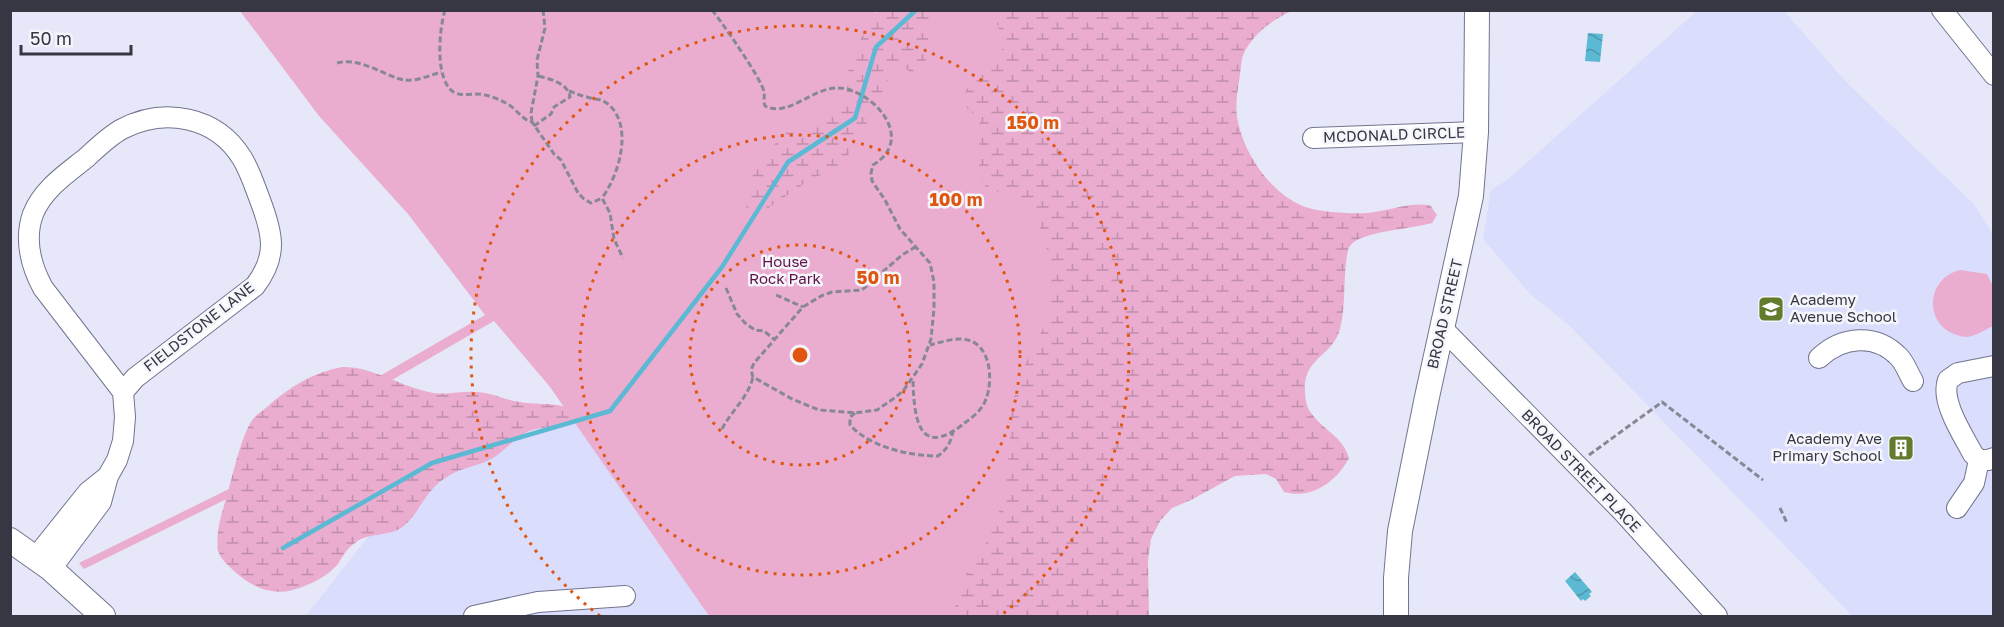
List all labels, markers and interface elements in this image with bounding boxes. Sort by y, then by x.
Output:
scale bar [21,18,130,56]
text: 50 m [30,27,72,49]
text: 150 m [1007,111,1059,133]
street label: MCDONALD CIRCLE [1323,123,1465,145]
text: 100 m [930,188,982,210]
park label: House Rock Park [749,252,821,287]
street label: BROAD STREET [1423,257,1465,370]
text: 50 m [857,266,899,288]
street label: FIELDSTONE LANE [140,277,257,375]
place label: Academy Avenue School [1790,290,1897,325]
school or university icon: Academy Avenue School [1756,294,1786,324]
centre of rings [790,345,810,365]
street label: BROAD STREET PLACE [1518,405,1645,535]
place label: Academy Ave Primary School [1772,429,1882,464]
building icon: Academy Ave Primary School [1886,433,1916,463]

